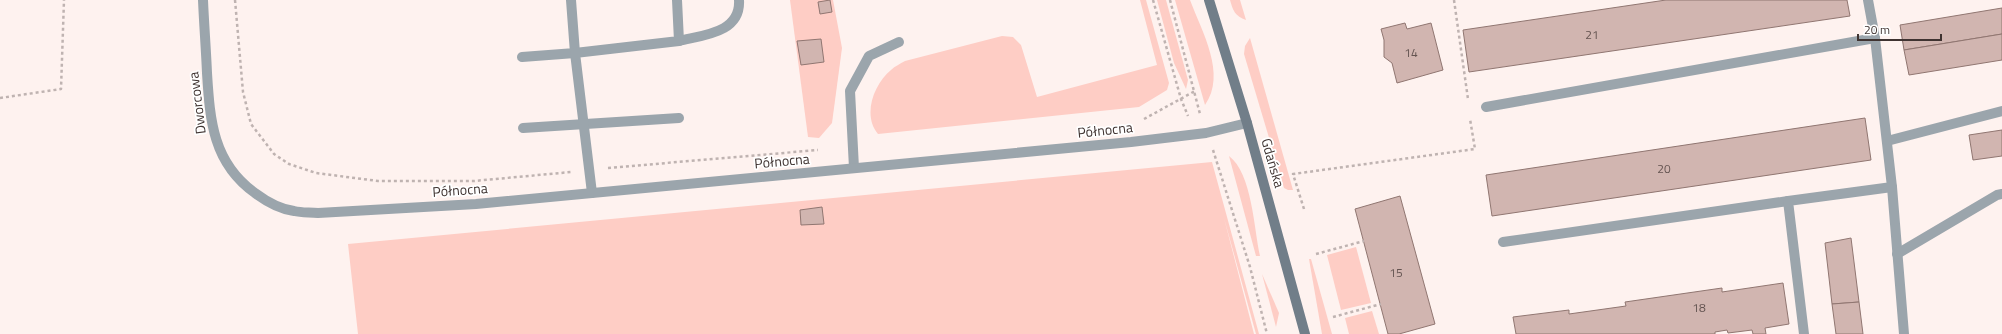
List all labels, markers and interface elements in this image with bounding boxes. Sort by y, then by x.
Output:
scale bar [1858,16,1941,42]
text: 20 m [1864,20,1890,39]
house number: 21 [1585,25,1599,44]
house number: 14 [1404,43,1418,62]
street label: Dworcowa [182,71,211,135]
street label: Północna [1076,116,1134,143]
street label: Gdańska [1256,136,1291,190]
street label: Północna [753,148,811,173]
house number: 20 [1657,159,1671,178]
street label: Północna [432,177,488,202]
house number: 15 [1389,263,1403,282]
house number: 18 [1692,298,1706,317]

